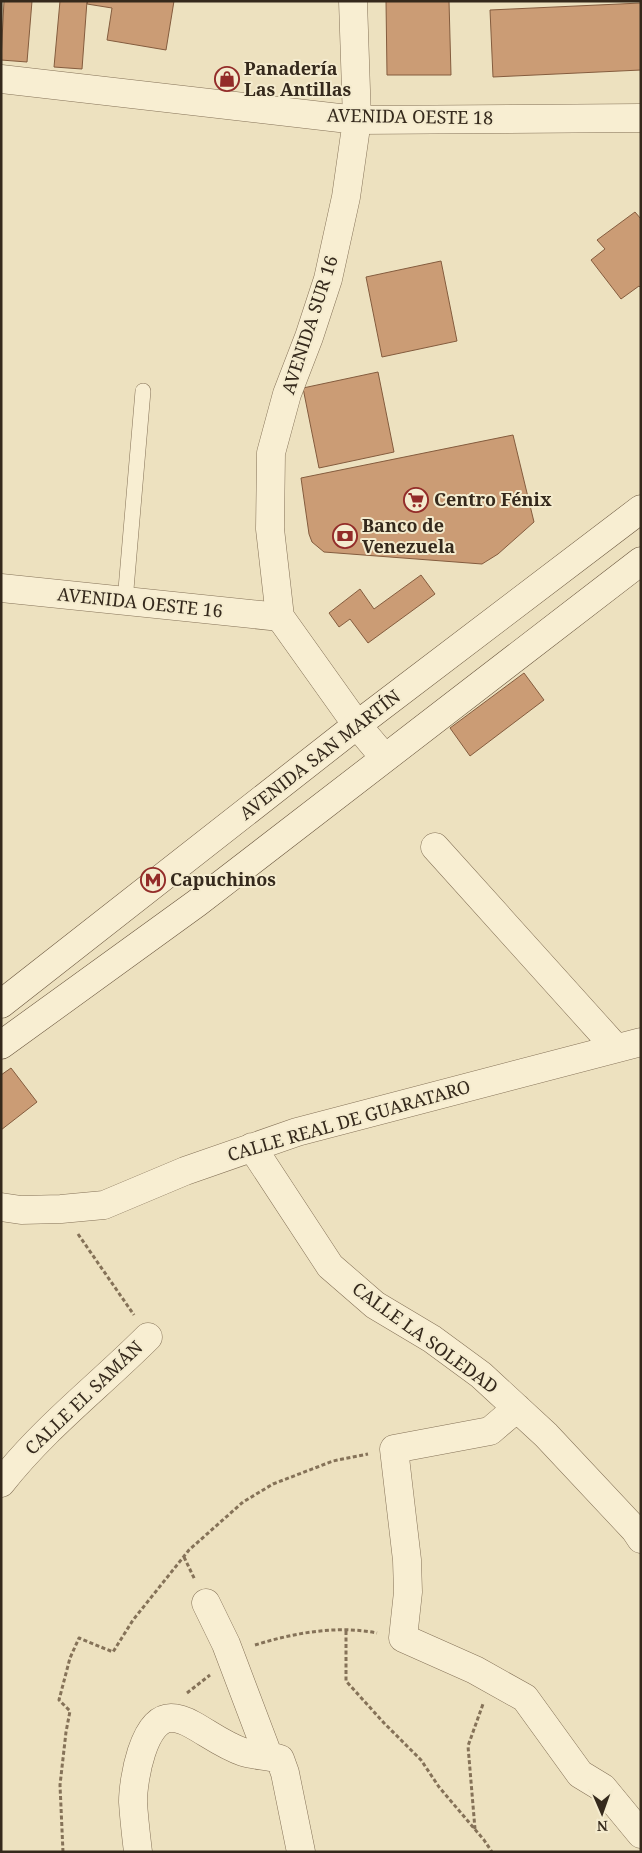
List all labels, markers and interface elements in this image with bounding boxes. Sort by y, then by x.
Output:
place label: Panadería Las Antillas [244,56,352,101]
shop icon: Panadería Las Antillas [214,66,240,92]
street label: AVENIDA OESTE 18 [327,103,493,129]
street label: AVENIDA SUR 16 [275,252,343,397]
supermarket icon: Centro Fénix [403,487,429,513]
place label: Centro Fénix [434,487,552,511]
place label: Banco de Venezuela [362,513,455,558]
bank icon: Banco de Venezuela [332,523,358,549]
street label: AVENIDA OESTE 16 [56,581,224,623]
street label: AVENIDA SAN MARTÍN [234,684,405,825]
metro station icon: Capuchinos [140,867,166,893]
place label: Capuchinos [170,867,276,891]
street label: CALLE REAL DE GUARATARO [224,1074,473,1166]
street label: CALLE LA SOLEDAD [348,1276,503,1398]
street label: CALLE EL SAMÁN [19,1335,147,1460]
north arrow [577,1788,627,1838]
text: N [597,1817,608,1836]

